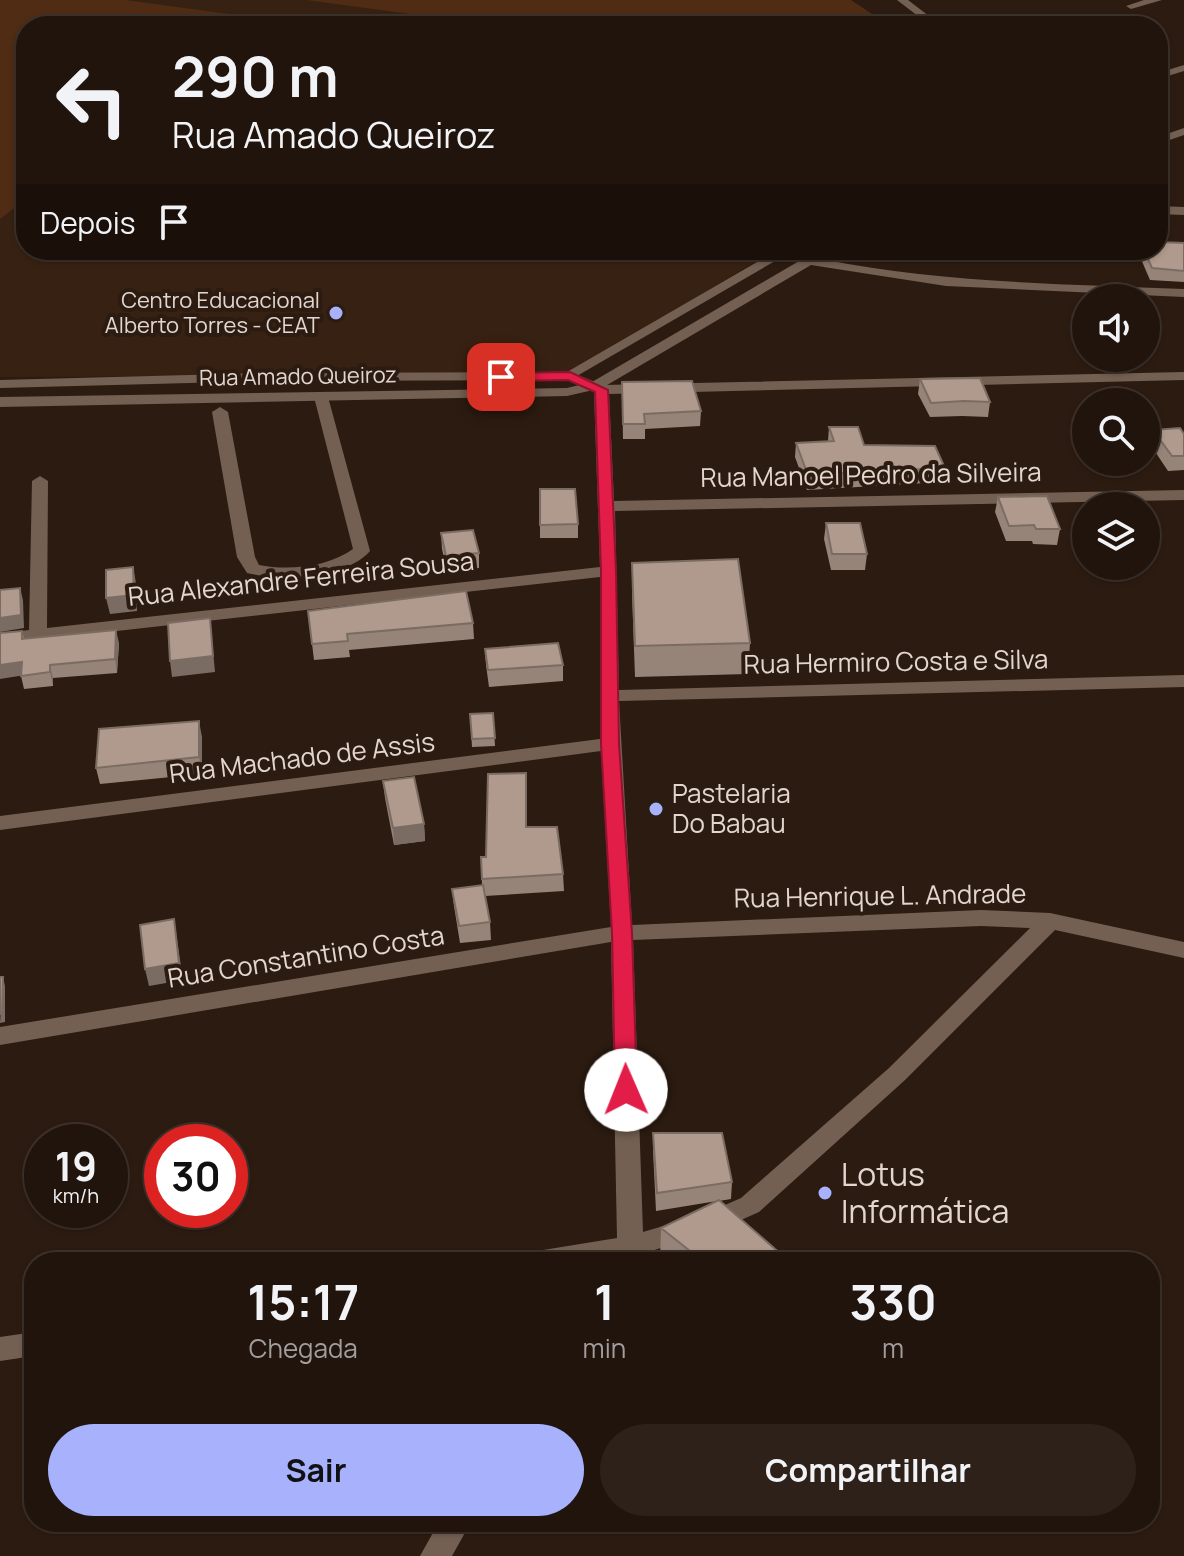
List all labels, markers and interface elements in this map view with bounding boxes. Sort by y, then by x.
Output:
text: 290 m [172,37,339,114]
icon: left [40,48,144,152]
text: Rua Amado Queiroz [172,110,496,159]
icon: arrive [152,200,196,244]
text: Depois [40,202,136,243]
map controls [1072,284,1160,580]
button: sound [1072,284,1160,372]
place label: Centro Educacional Alberto Torres - CEAT [105,285,320,340]
marker: Centro Educacional Alberto Torres - CEAT [327,304,345,322]
pin [467,343,535,411]
icon: arrive [479,355,523,399]
street label: Rua Amado Queiroz [199,359,397,393]
button: search [1072,388,1160,476]
street label: Rua Manoel Pedro da Silveira [700,453,1042,495]
button: layers [1072,492,1160,580]
street label: Rua Alexandre Ferreira Sousa [126,542,476,614]
street label: Rua Hermiro Costa e Silva [743,640,1049,682]
street label: Rua Machado de Assis [167,723,437,791]
place label: Pastelaria Do Babau [672,775,791,841]
marker: Pastelaria Do Babau [647,800,665,818]
street label: Rua Henrique L. Andrade [733,874,1026,916]
street label: Rua Constantino Costa [165,916,447,996]
position arrow [584,1048,668,1132]
speed limit sign: 30 [144,1124,248,1228]
text: 19 [55,1138,97,1193]
place label: Lotus Informática [841,1152,1009,1233]
text: km/h [53,1182,99,1209]
marker: Lotus Informática [816,1184,834,1202]
text: 15:17 [247,1269,359,1334]
text: 1 [594,1269,615,1334]
text: 330 [849,1269,937,1334]
text: Chegada [249,1330,358,1366]
text: min [583,1330,626,1366]
text: m [882,1330,904,1366]
button: Sair [48,1424,584,1516]
button: Compartilhar [600,1424,1136,1516]

